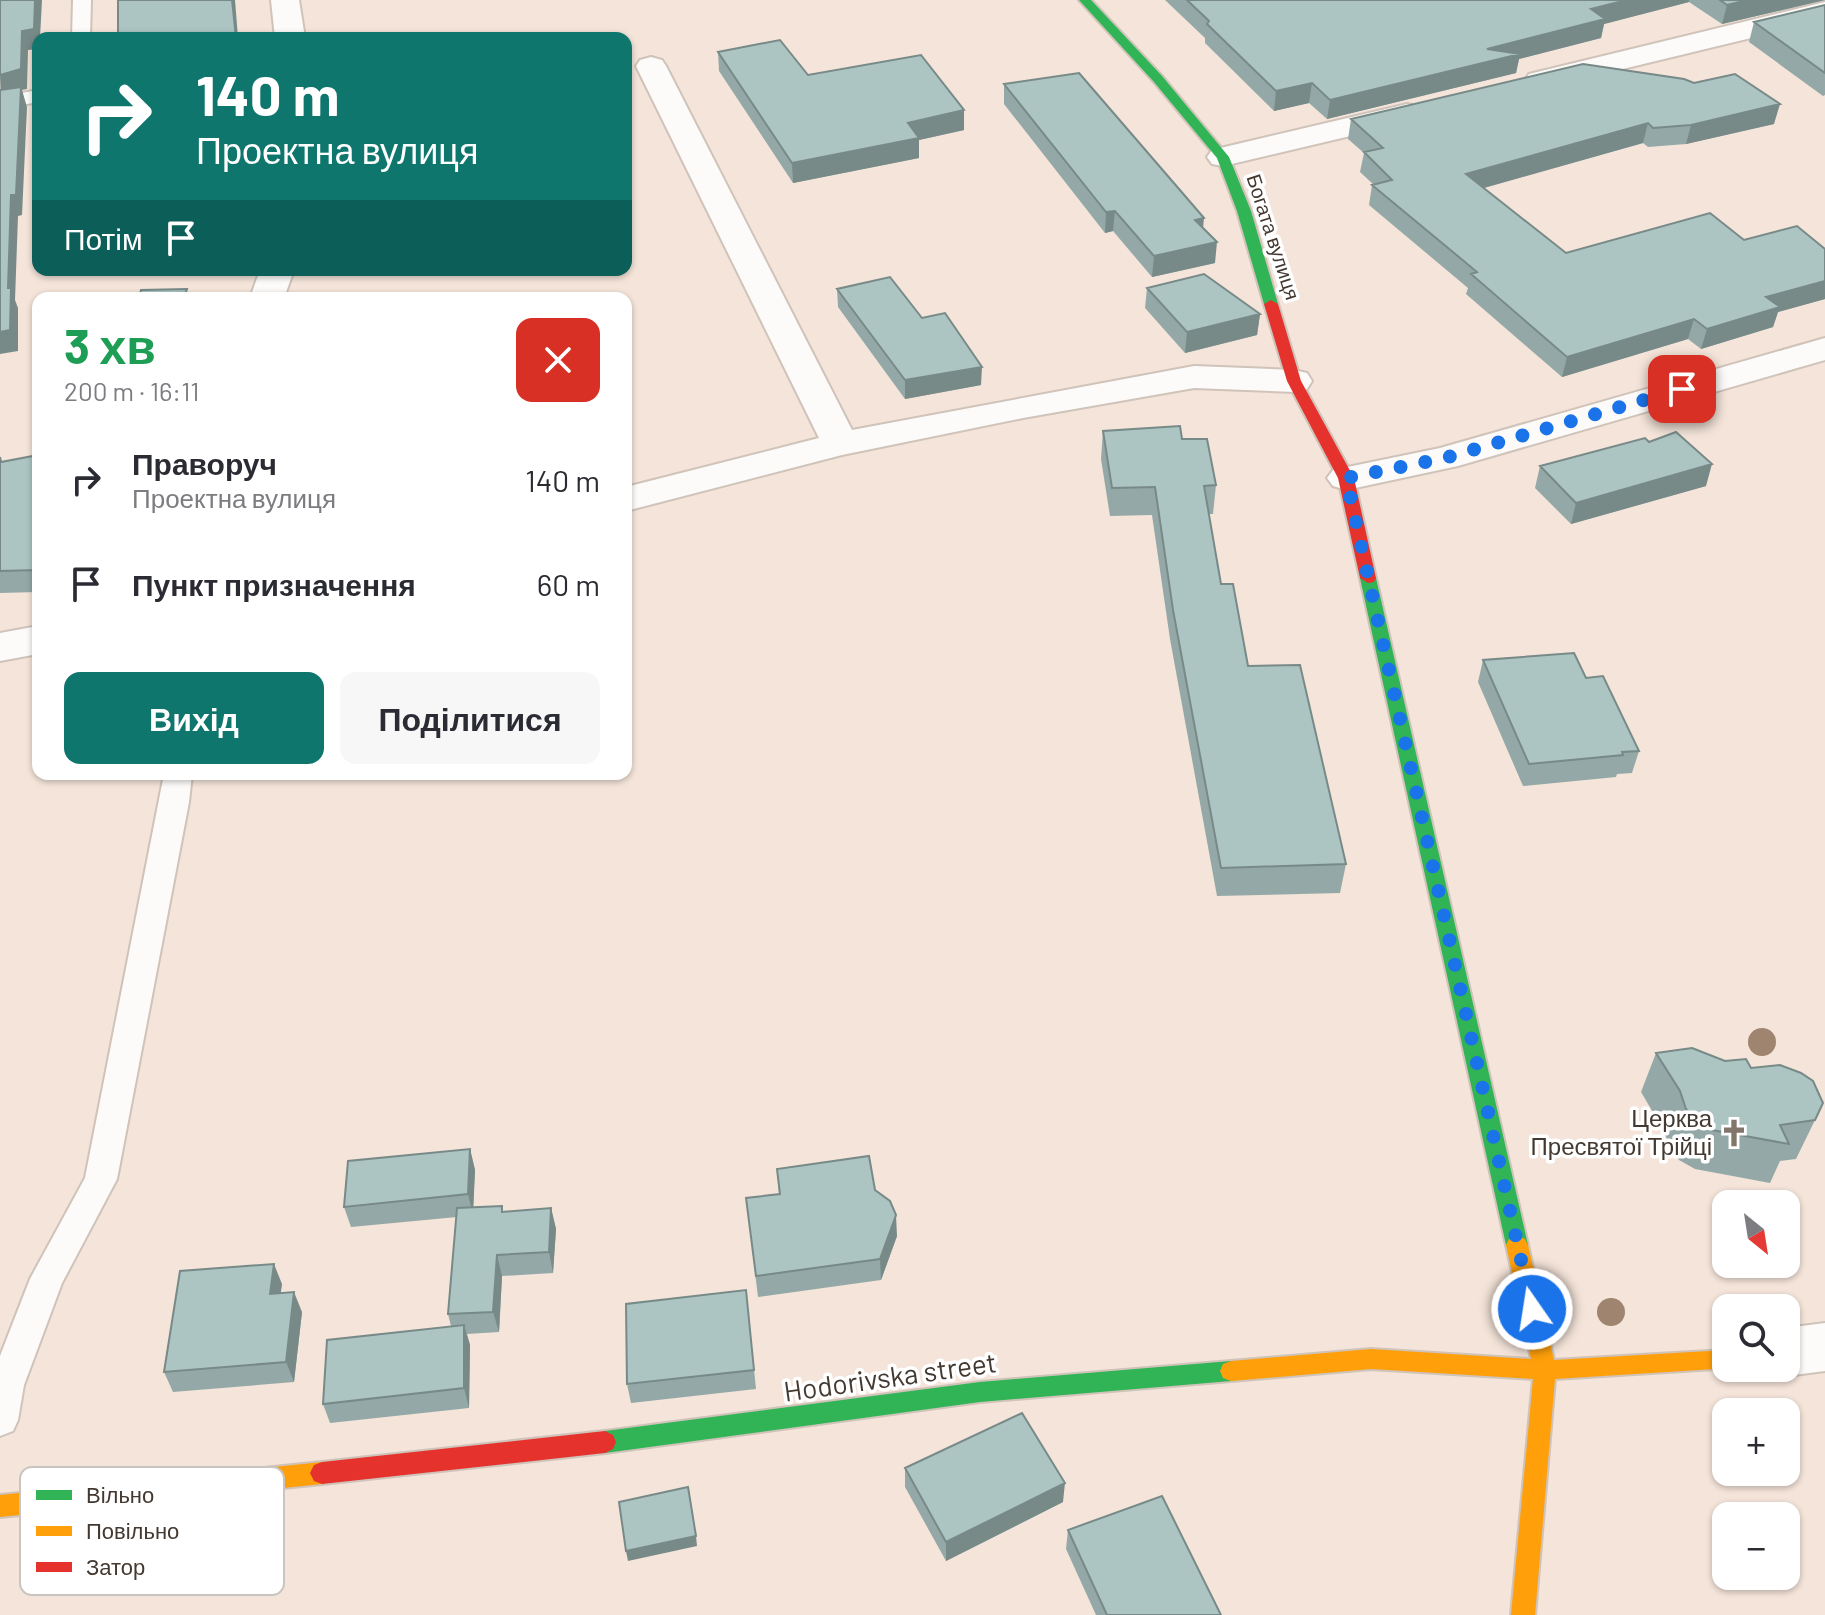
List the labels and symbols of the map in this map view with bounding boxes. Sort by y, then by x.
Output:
street label: Богата вулиця [1242,171,1306,303]
pin [1648,355,1716,423]
place label: Церква Пресвятої Трійці [1531,1103,1713,1160]
church icon: Церква Пресвятої Трійці [1719,1118,1749,1148]
north arrow [1712,1190,1800,1278]
position arrow [1490,1267,1574,1351]
street label: Hodorivska street [781,1344,998,1408]
legend [20,1467,284,1595]
text: Вільно [86,1481,154,1507]
text: Повільно [86,1517,179,1543]
text: Затор [86,1553,145,1580]

